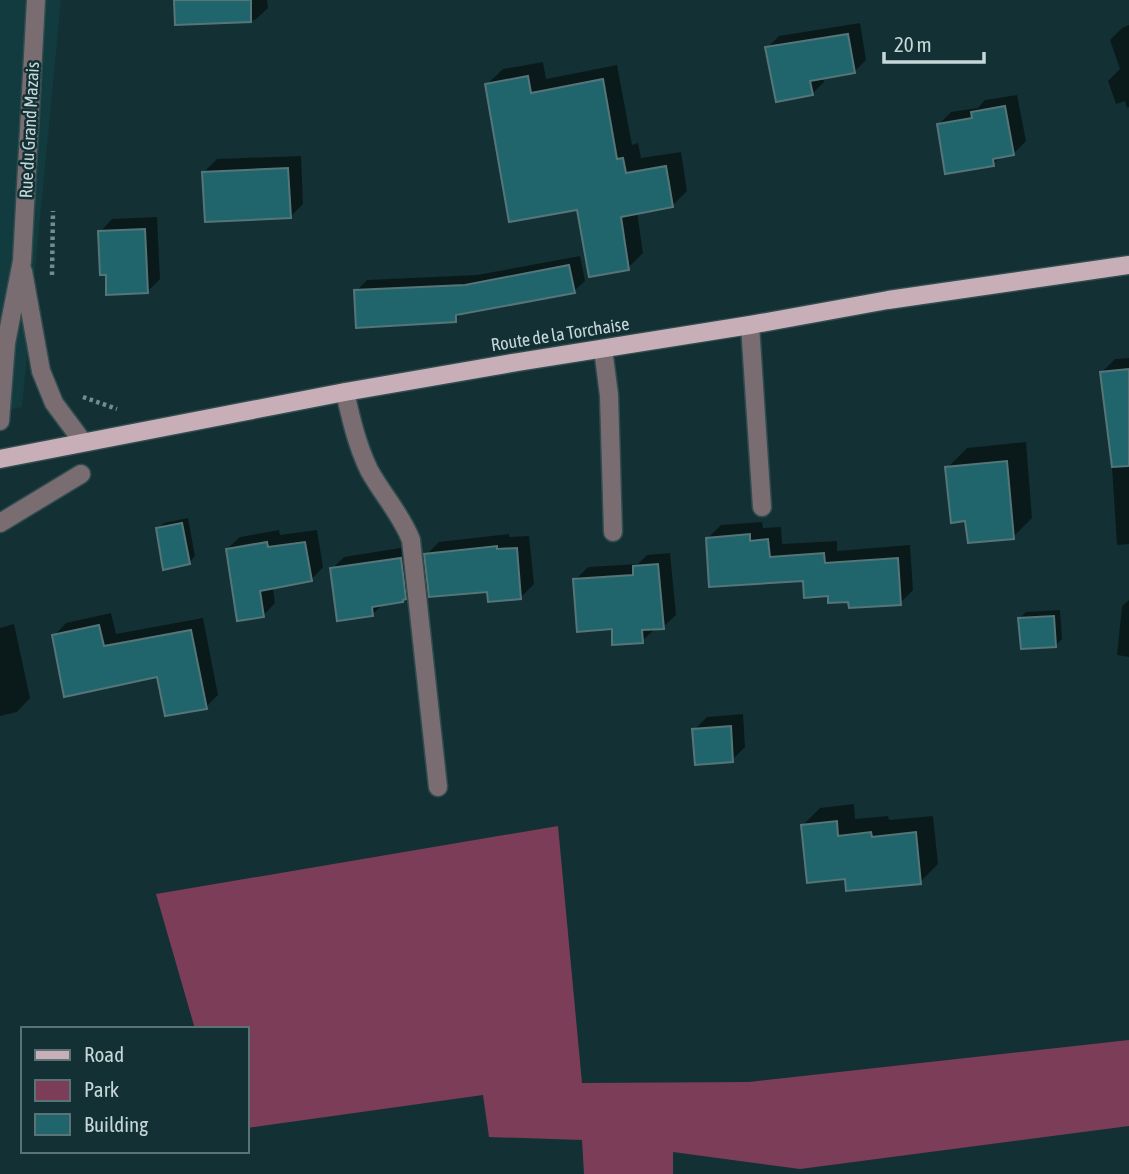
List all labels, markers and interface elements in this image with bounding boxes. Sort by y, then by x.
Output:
scale bar [884,21,984,65]
text: 20 m [894,32,932,56]
street label: Rue du Grand Mazais [15,61,43,199]
street label: Route de la Torchaise [489,313,631,355]
legend [21,1027,248,1153]
text: Road [84,1042,124,1066]
text: Park [84,1077,119,1101]
text: Building [84,1112,148,1136]

